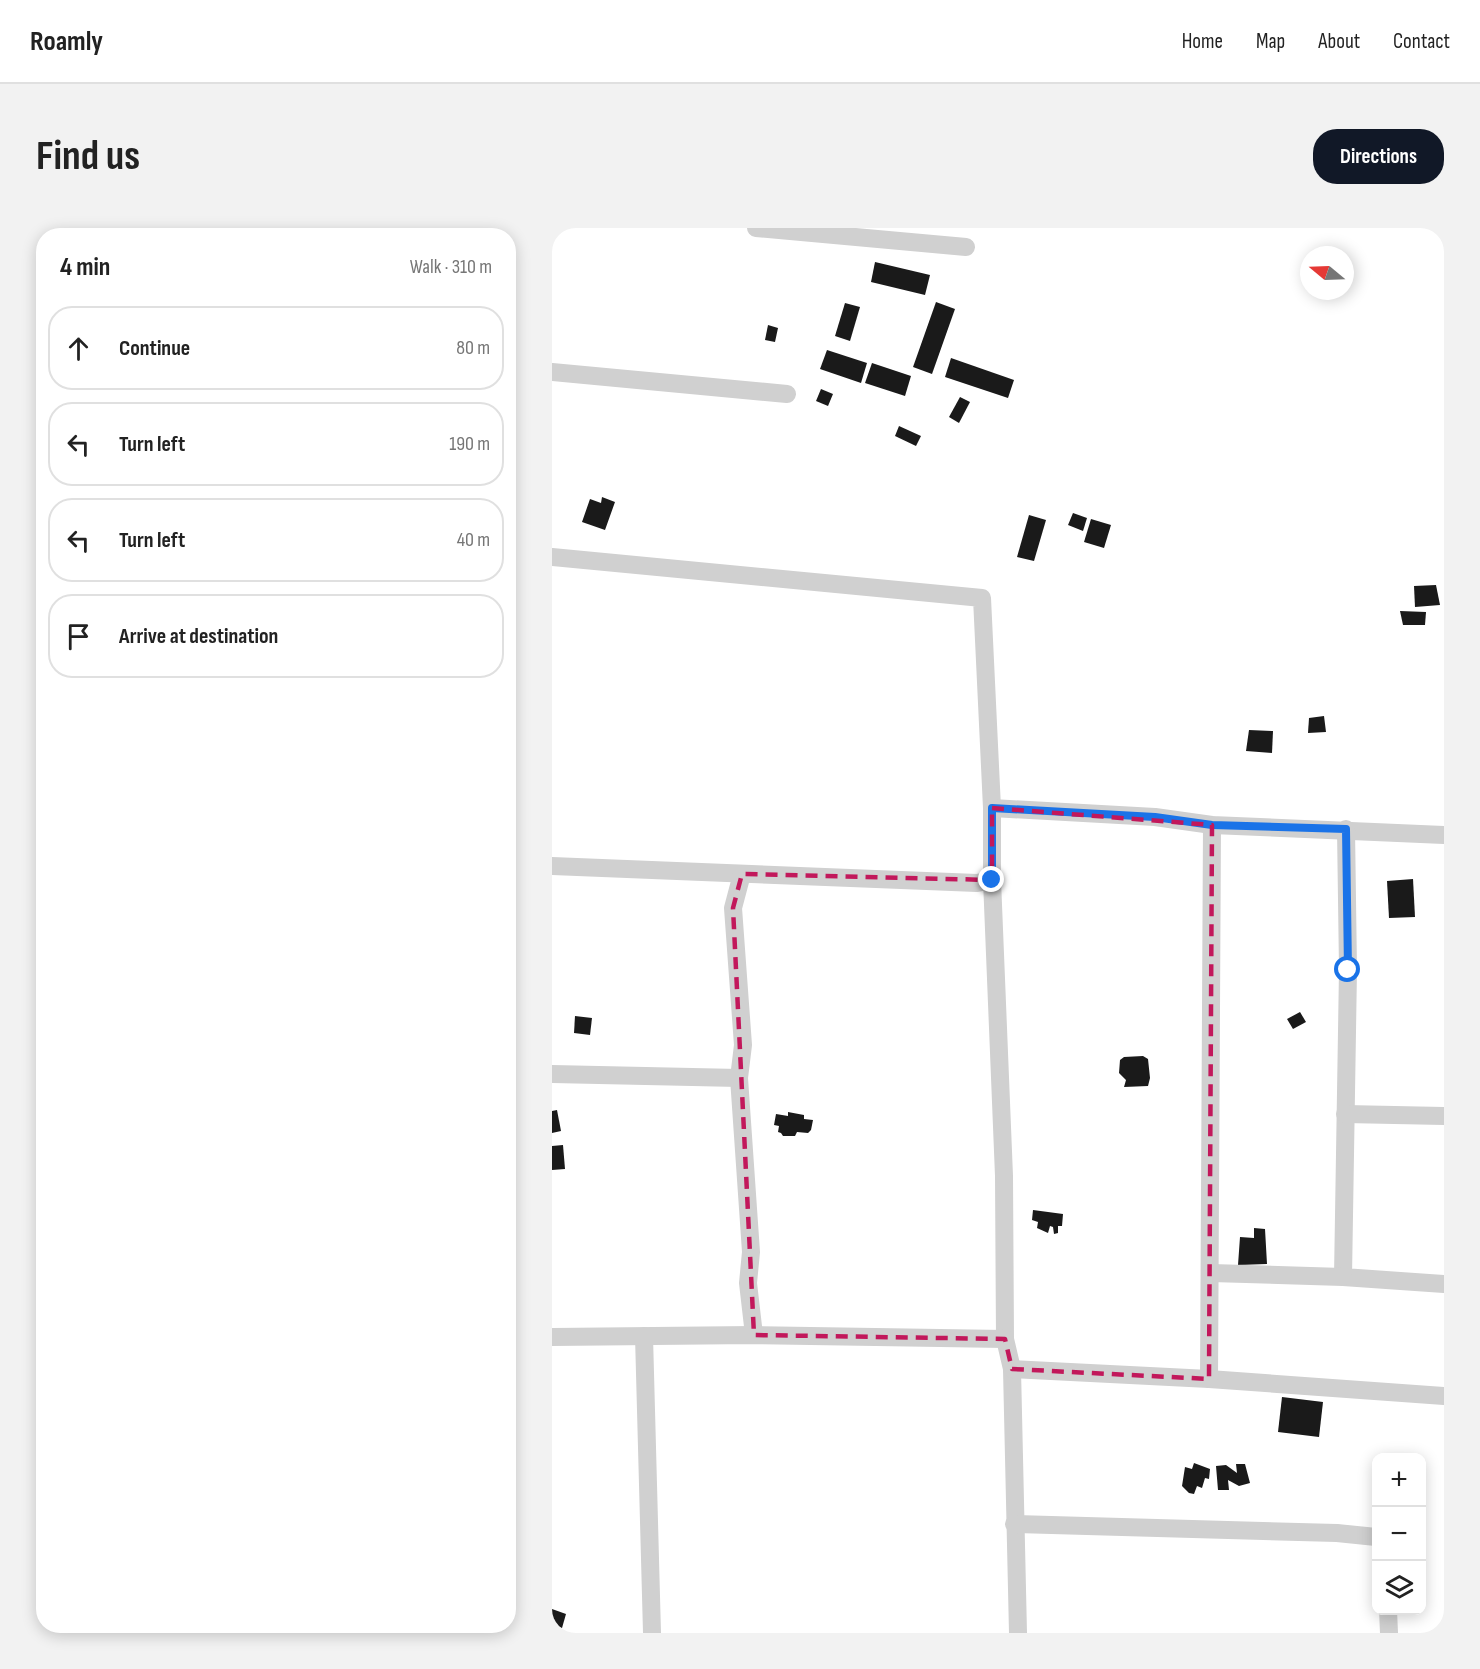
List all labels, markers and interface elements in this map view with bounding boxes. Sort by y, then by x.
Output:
text: Roamly [30,25,103,58]
text: Home [1182,29,1223,54]
text: Map [1256,29,1285,54]
text: About [1318,29,1360,54]
text: Contact [1393,29,1450,54]
button: Directions [1313,129,1444,184]
text: Find us [36,131,140,182]
north arrow [1300,246,1354,300]
text: 4 min [60,252,110,283]
text: Walk · 310 m [410,255,492,279]
icon: ahead [62,332,95,365]
text: Continue [119,335,190,362]
text: 80 m [456,336,490,360]
icon: left [62,428,95,461]
text: Turn left [119,431,185,458]
text: 190 m [449,432,490,456]
icon: left [62,524,95,557]
text: Turn left [119,527,185,554]
text: 40 m [457,528,490,552]
icon: arrive [62,620,95,653]
text: Arrive at destination [119,623,278,650]
route end [978,866,1004,892]
route start [1334,956,1360,982]
map controls [1372,1453,1426,1615]
button: + [1372,1453,1426,1507]
button: − [1372,1507,1426,1561]
button: layers [1372,1561,1426,1615]

